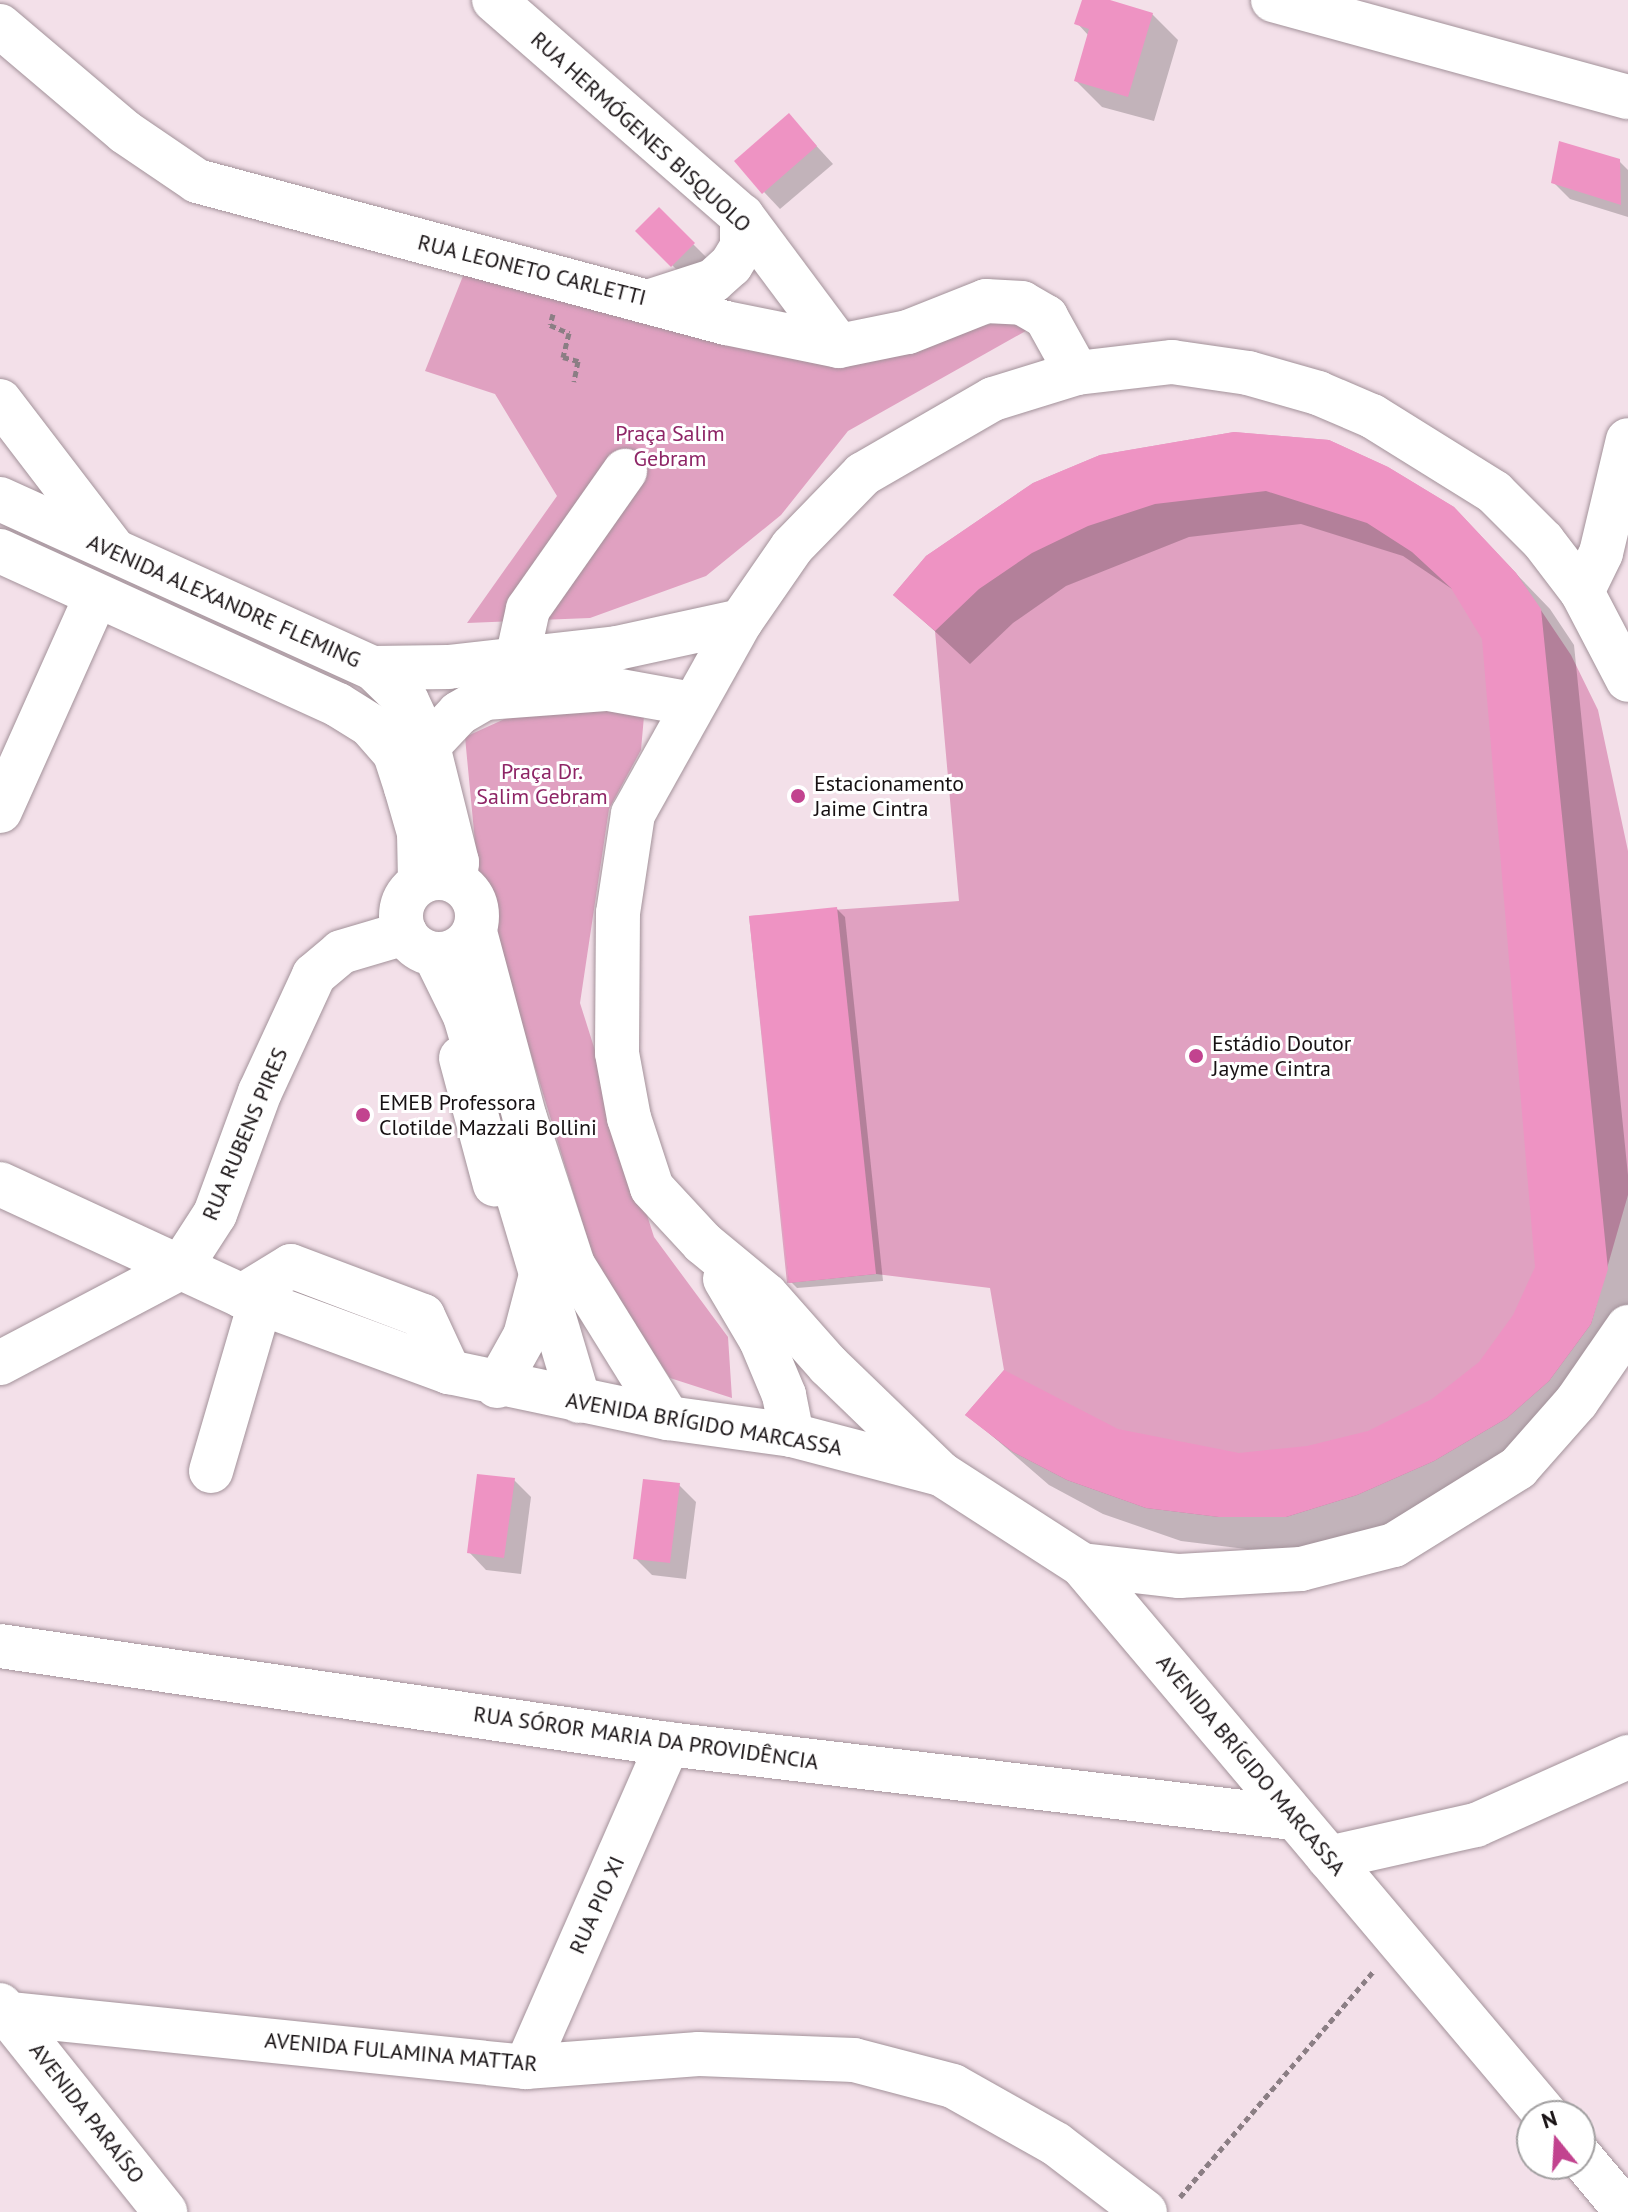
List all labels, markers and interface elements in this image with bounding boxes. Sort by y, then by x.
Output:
street label: RUA HERMÓGENES BISQUOLO [525,26,757,238]
street label: RUA LEONETO CARLETTI [415,229,649,311]
park label: Praça Salim Gebram [615,420,725,472]
street label: AVENIDA ALEXANDRE FLEMING [82,528,366,674]
park label: Praça Dr. Salim Gebram [476,758,608,810]
place label: Estacionamento Jaime Cintra [814,770,964,822]
marker: Estacionamento Jaime Cintra [789,787,807,805]
place label: Estádio Doutor Jayme Cintra [1212,1030,1351,1082]
street label: RUA RUBENS PIRES [197,1043,293,1225]
marker: Estádio Doutor Jayme Cintra [1187,1047,1205,1065]
place label: EMEB Professora Clotilde Mazzali Bollini [379,1089,597,1140]
marker: EMEB Professora Clotilde Mazzali Bollini [354,1106,372,1124]
street label: AVENIDA BRÍGIDO MARCASSA [563,1387,845,1461]
street label: AVENIDA BRÍGIDO MARCASSA [1151,1649,1351,1881]
street label: RUA SÓROR MARIA DA PROVIDÊNCIA [470,1701,822,1775]
street label: RUA PIO XI [563,1851,631,1959]
street label: AVENIDA FULAMINA MATTAR [263,2027,539,2077]
street label: AVENIDA PARAÍSO [24,2037,150,2189]
north arrow [1516,2100,1596,2180]
text: N [1538,2104,1560,2135]

